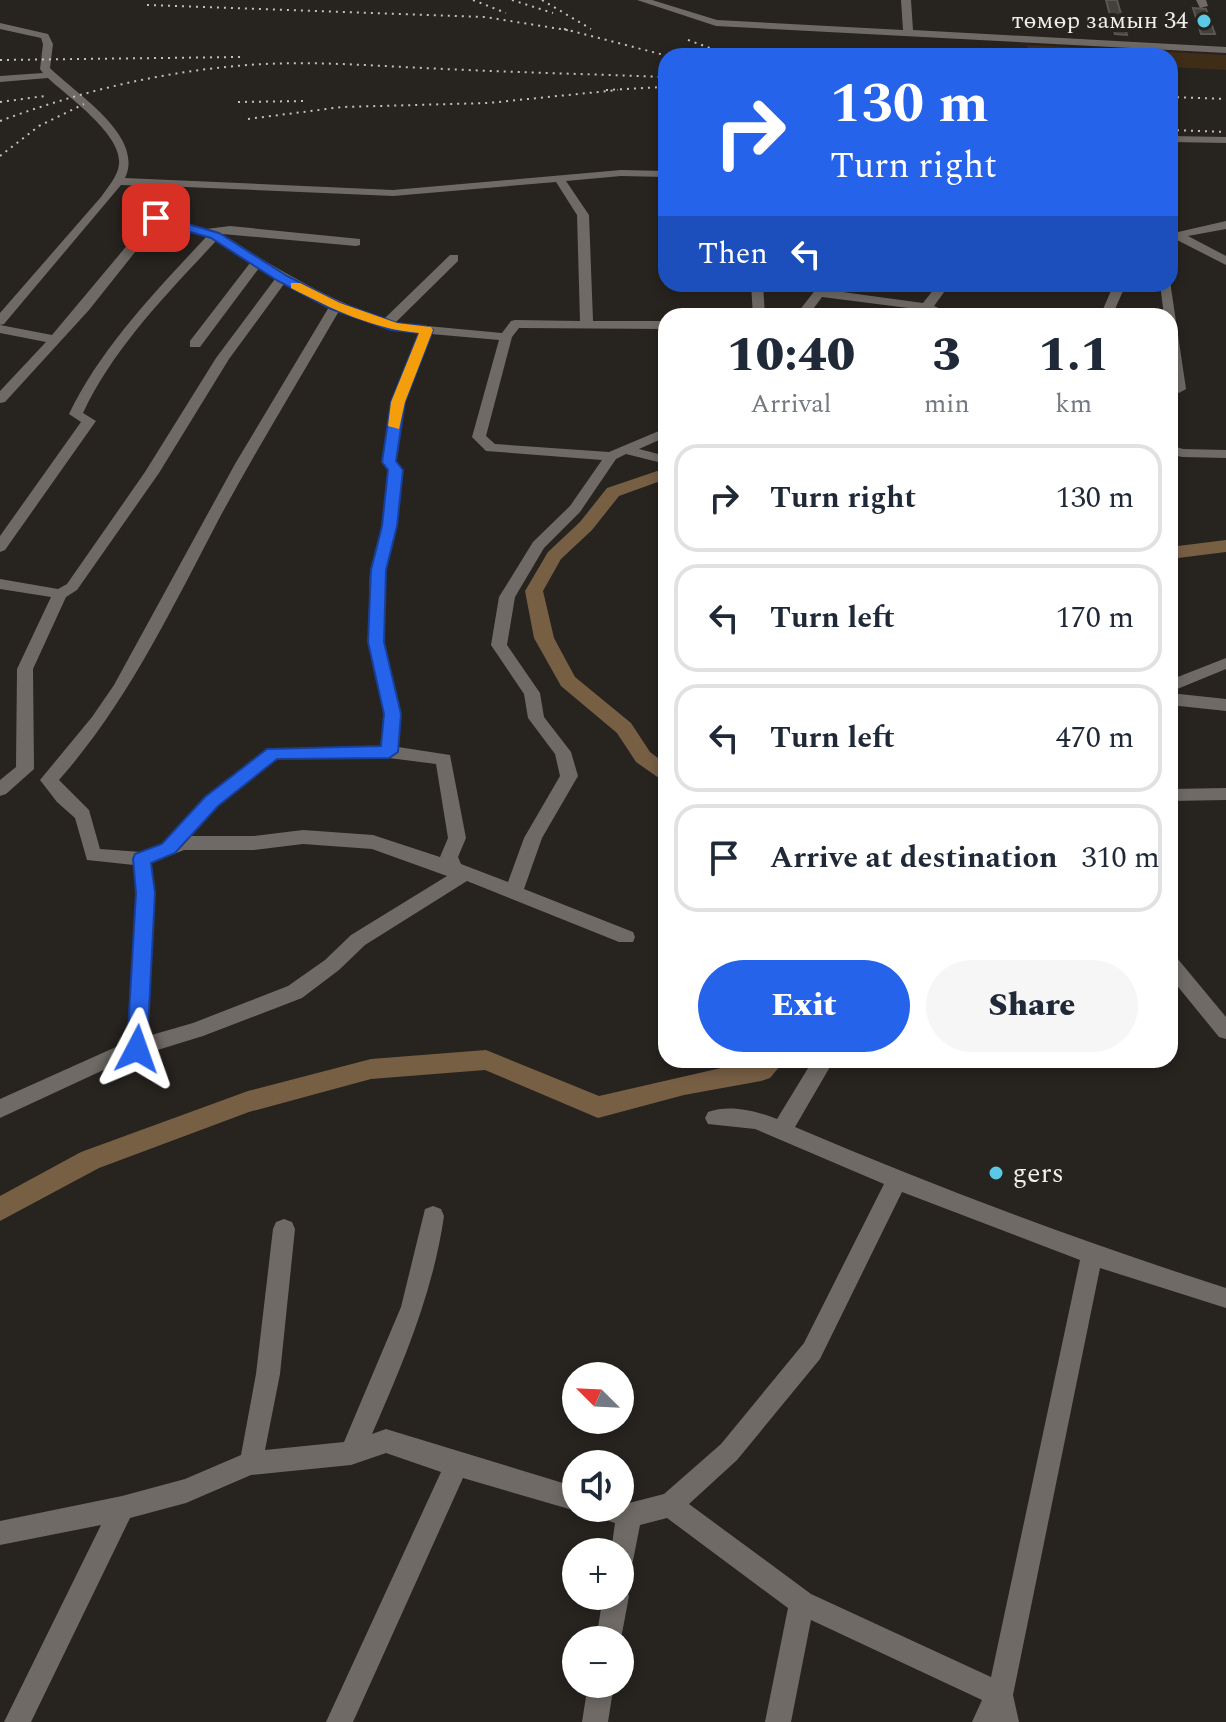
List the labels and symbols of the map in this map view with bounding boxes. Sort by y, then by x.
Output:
place label: төмөр замын 34 [1012,3,1188,39]
marker: төмөр замын 34 [1195,12,1213,30]
pin [122,184,190,252]
position arrow [95,1007,179,1091]
place label: gers [1012,1152,1064,1195]
marker: gers [987,1164,1005,1182]
north arrow [562,1362,634,1434]

